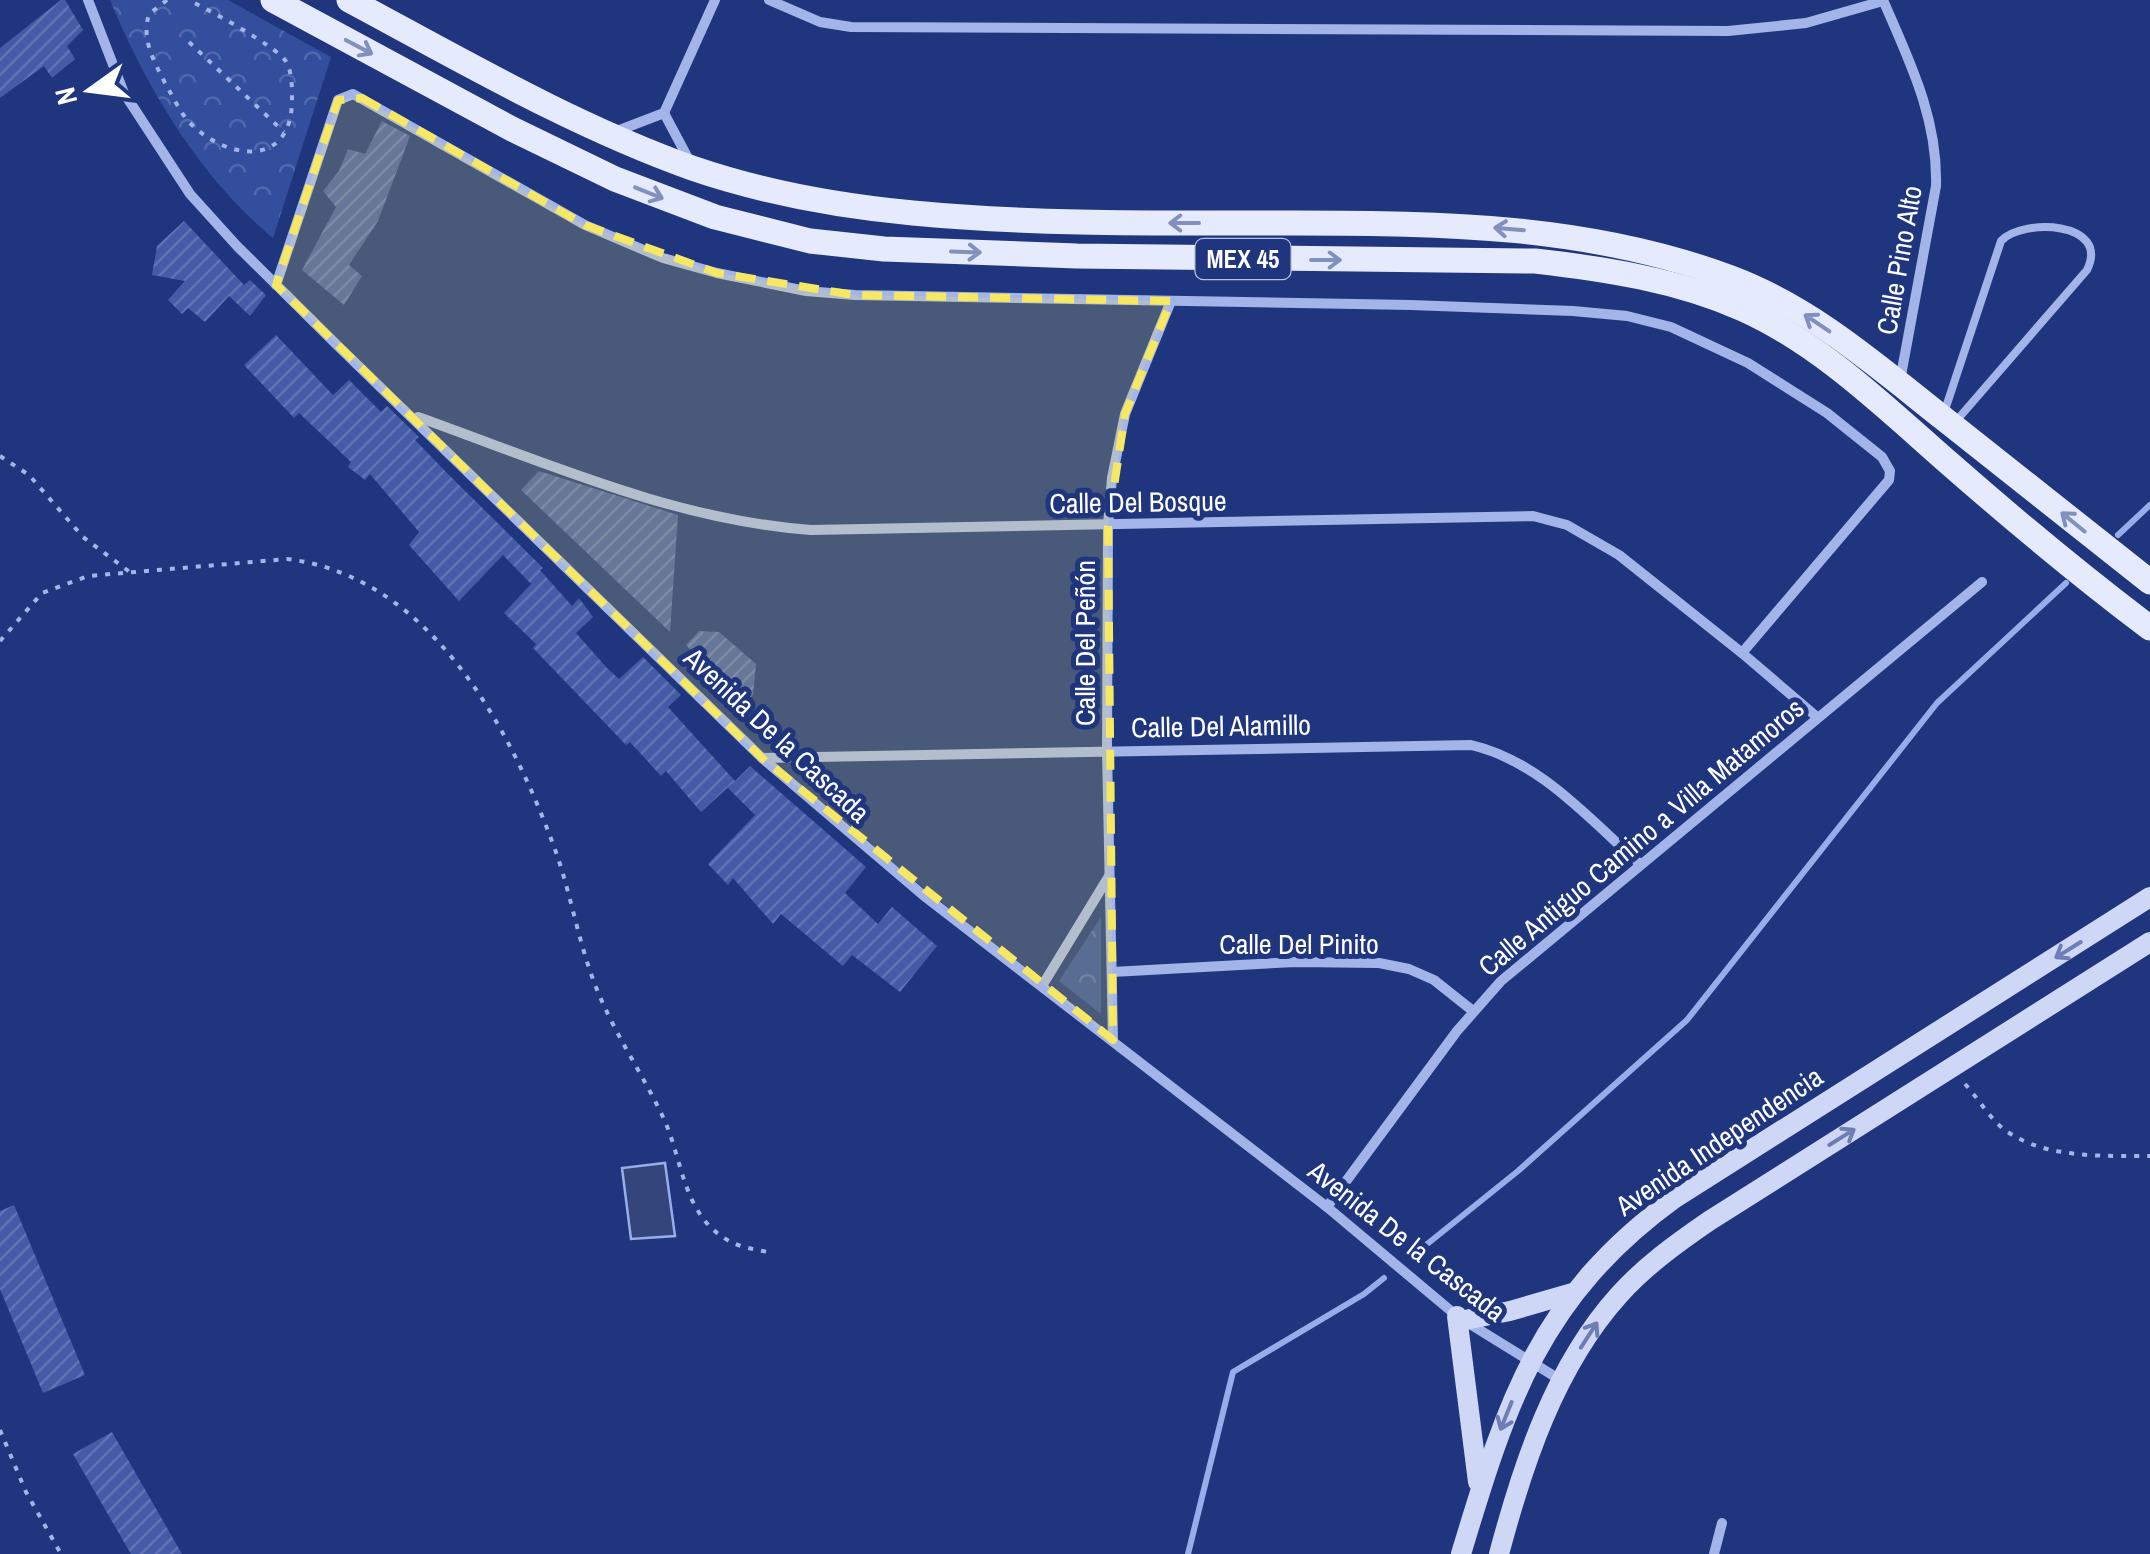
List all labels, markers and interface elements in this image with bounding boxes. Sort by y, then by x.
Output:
one-way arrow [343,38,373,57]
north arrow [40,40,140,140]
text: N [45,83,86,109]
street label: Calle Pino Alto [1867,183,1931,337]
one-way arrow [633,185,664,203]
one-way arrow [1169,214,1202,232]
one-way arrow [1494,220,1526,239]
road number: MEX 45 [1196,239,1290,279]
one-way arrow [950,243,982,262]
one-way arrow [1310,250,1342,270]
one-way arrow [1804,312,1831,333]
street label: Calle Del Bosque [1049,481,1227,523]
one-way arrow [2061,511,2087,533]
street label: Calle Del Peñón [1066,560,1104,726]
street label: Avenida De la Cascada [675,638,878,831]
street label: Calle Antiguo Camino a Villa Matamoros [1470,689,1812,985]
street label: Calle Del Alamillo [1131,705,1311,747]
street label: Calle Del Pinito [1219,925,1379,963]
one-way arrow [2054,939,2082,960]
street label: Avenida Independencia [1607,1057,1830,1225]
one-way arrow [1827,1127,1856,1147]
street label: Avenida De la Cascada [1300,1151,1514,1330]
one-way arrow [1578,1322,1599,1350]
one-way arrow [1496,1400,1514,1430]

